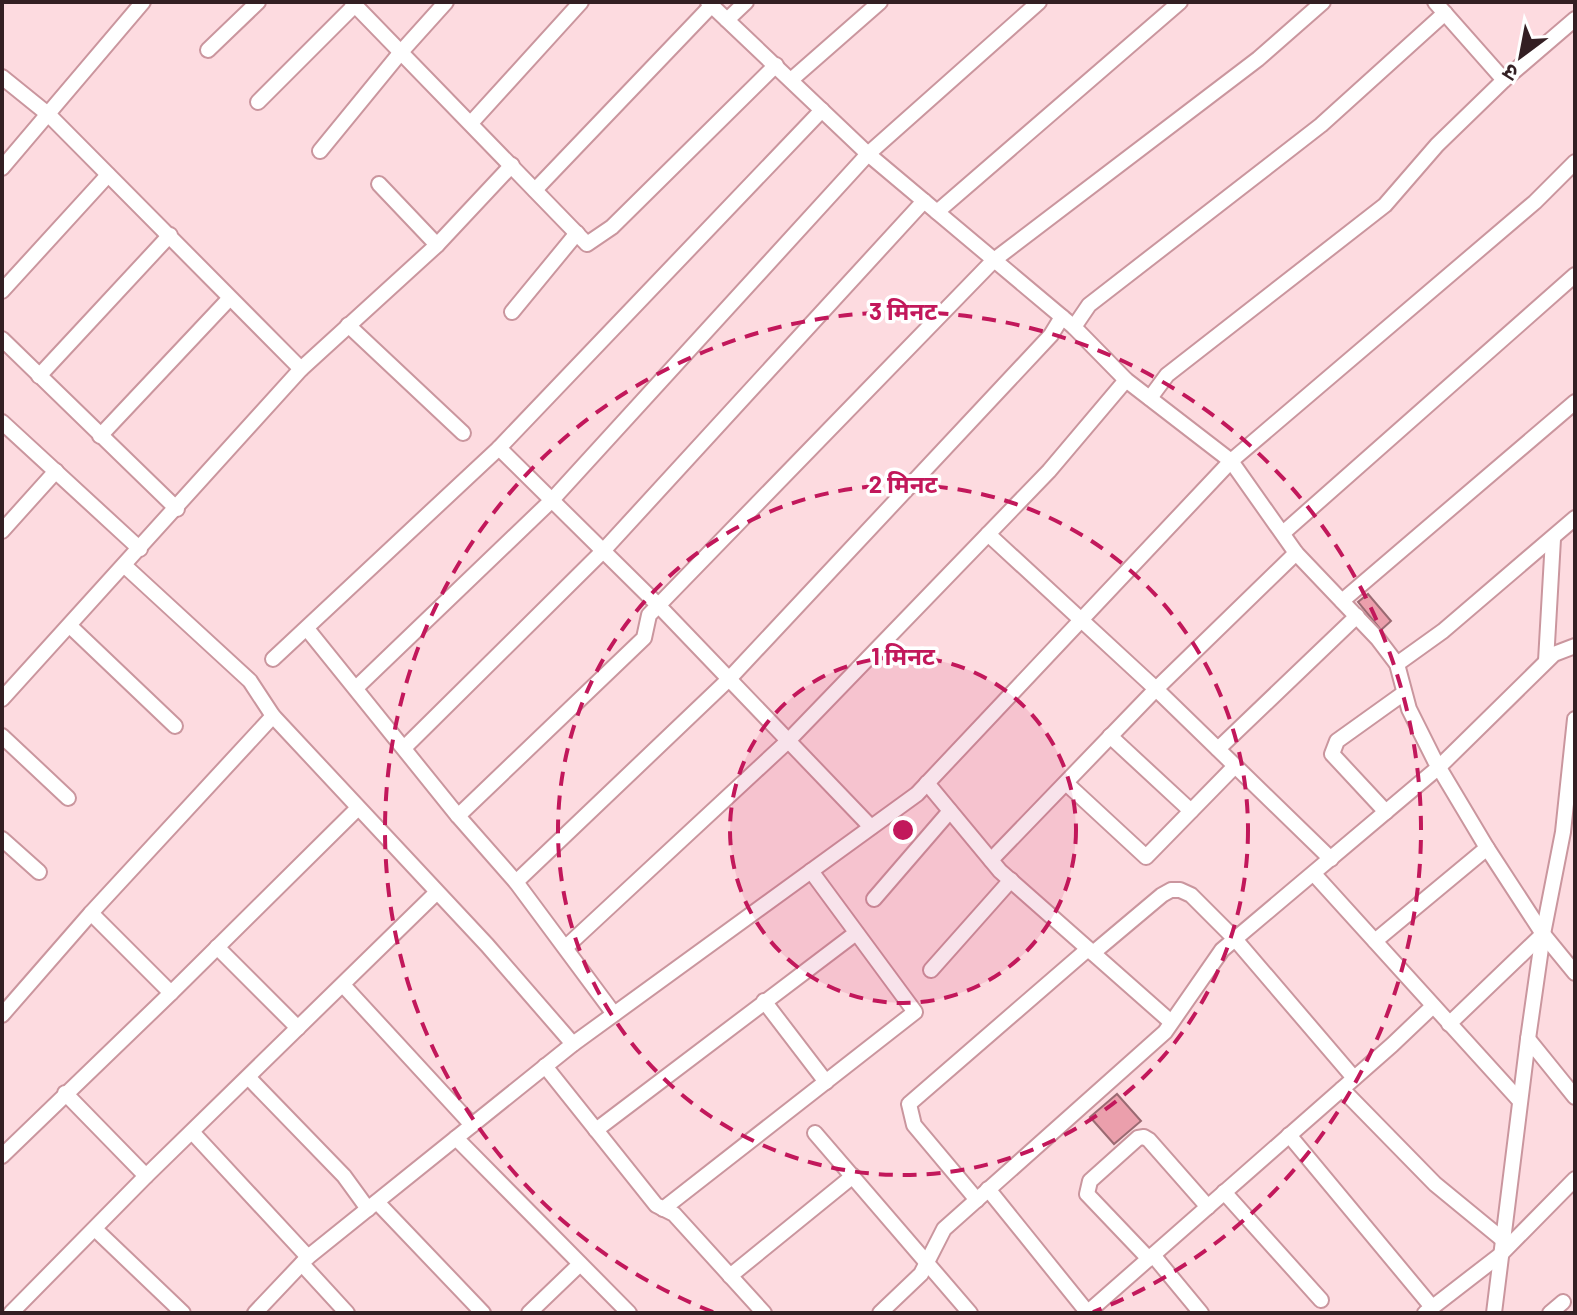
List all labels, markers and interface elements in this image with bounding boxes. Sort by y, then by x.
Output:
north arrow [1481,16,1561,96]
text: उ [1497,59,1522,88]
text: 3 मिनट [869,296,938,325]
text: 2 मिनट [869,469,938,498]
text: 1 मिनट [871,641,936,670]
centre of rings [889,816,917,844]

